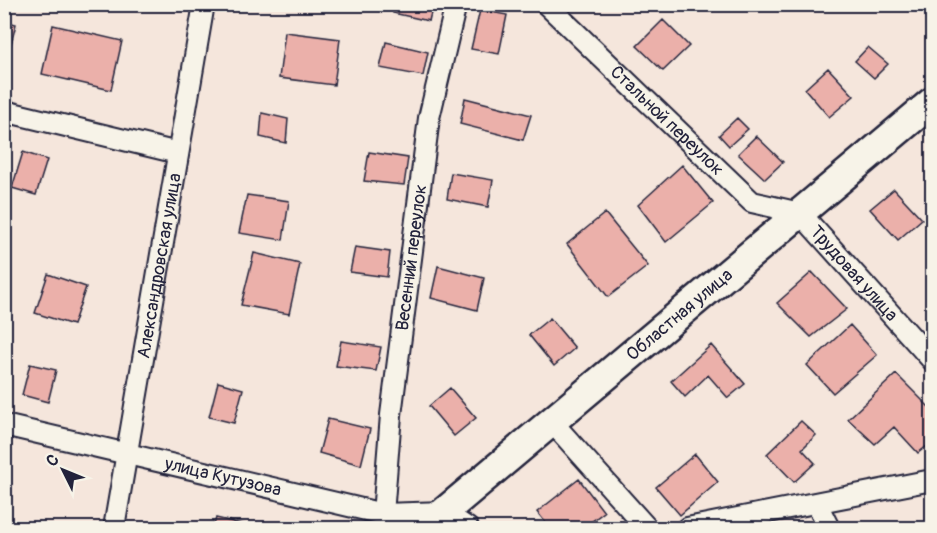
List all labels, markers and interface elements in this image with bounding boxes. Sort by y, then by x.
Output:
street label: Стальной переулок [605,61,728,181]
street label: Александровская улица [132,171,187,360]
street label: Весенний переулок [391,183,432,332]
street label: Трудовая улица [805,221,903,326]
street label: Областная улица [622,264,737,366]
north arrow [33,440,93,500]
text: С [42,450,64,471]
street label: улица Кутузова [161,452,284,502]

